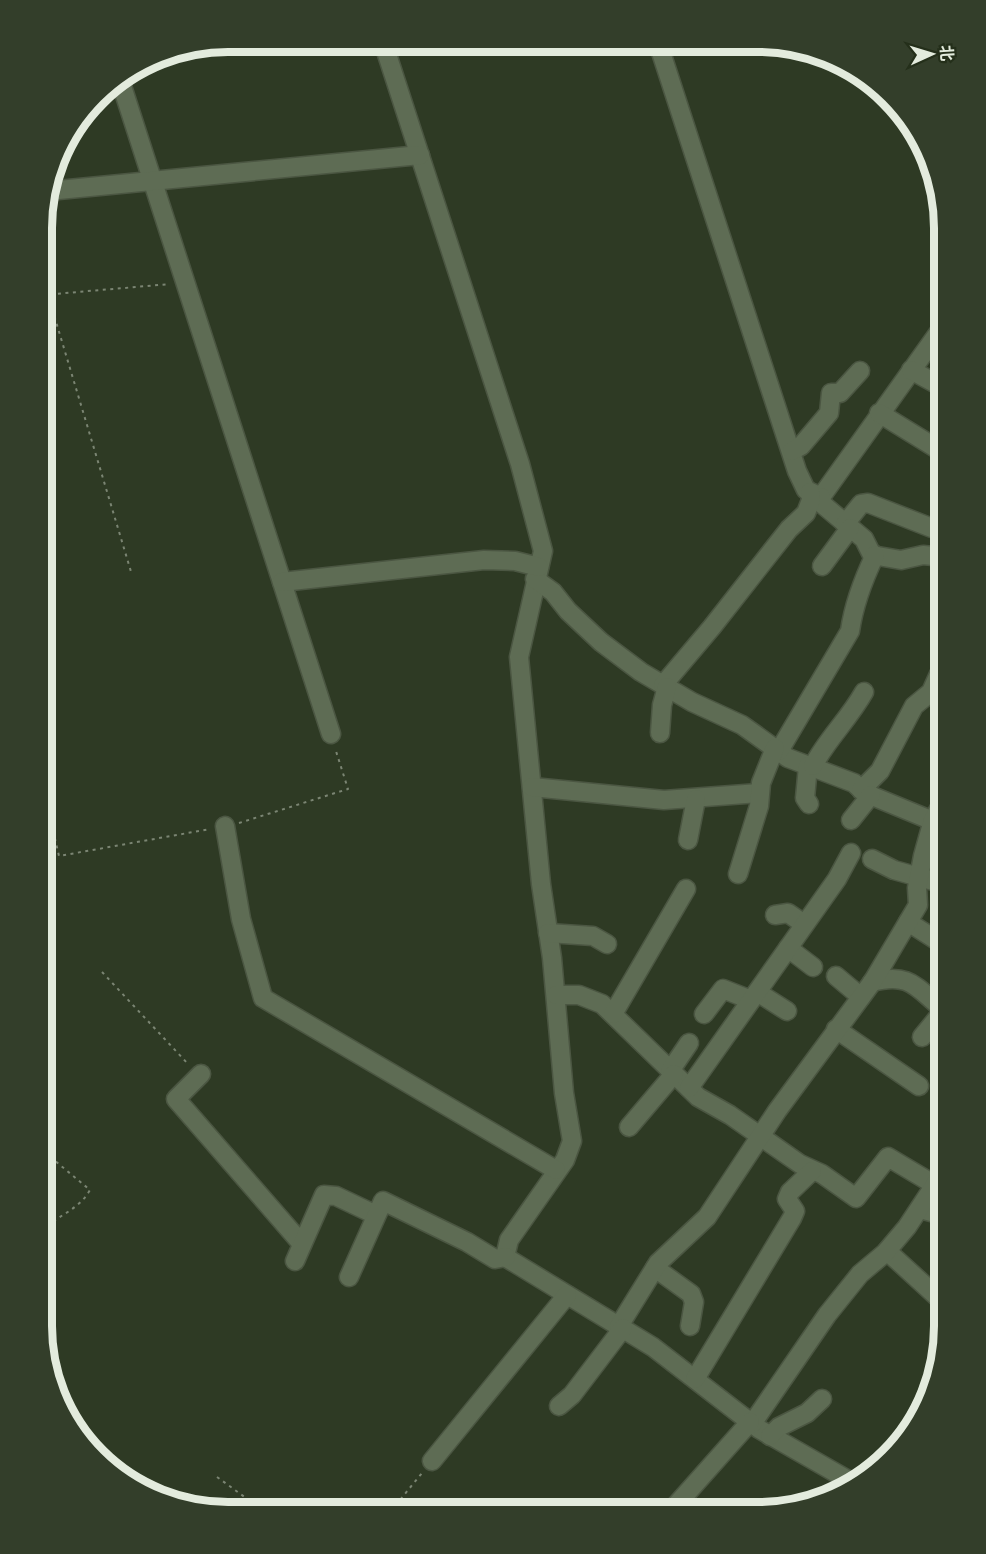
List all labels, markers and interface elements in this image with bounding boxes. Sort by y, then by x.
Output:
north arrow [902,24,962,84]
text: 北 [936,44,957,62]

